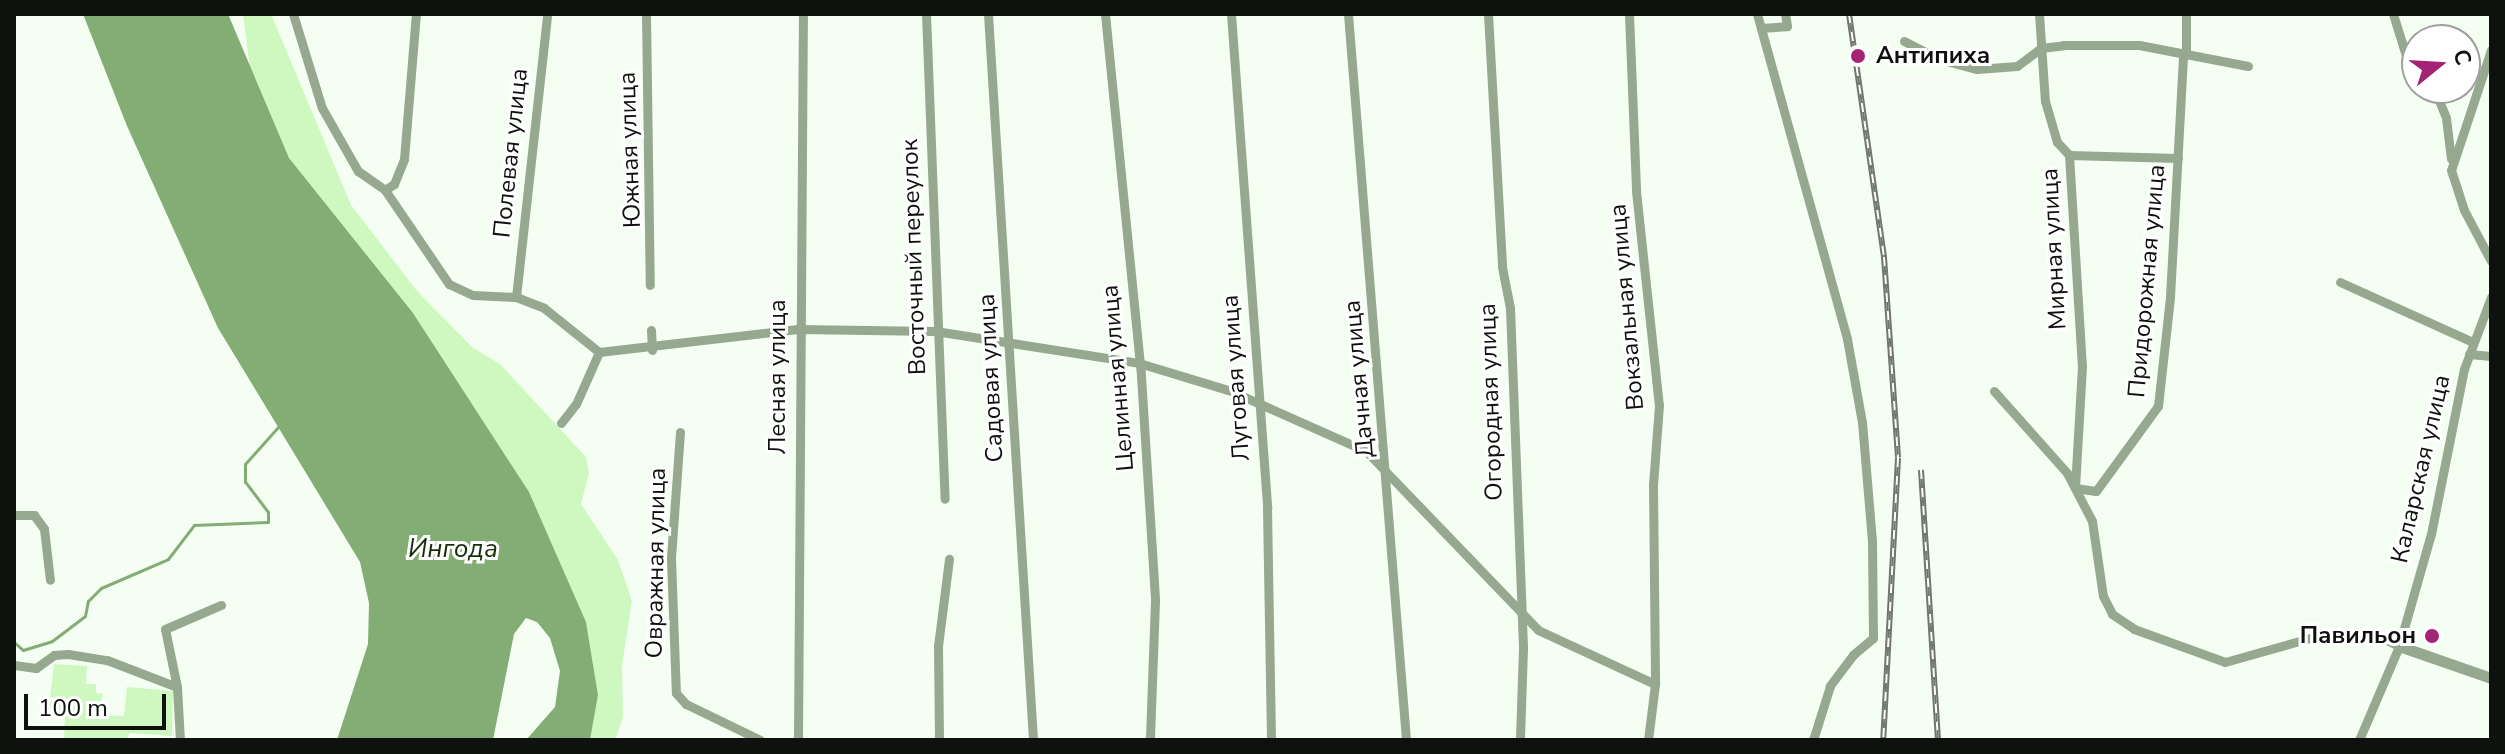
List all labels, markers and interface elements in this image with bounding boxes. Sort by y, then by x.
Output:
north arrow [2401,24,2481,104]
place label: Антипиха [1876,42,1990,70]
marker: Антипиха [1847,45,1869,67]
text: С [2445,45,2478,69]
street label: Полевая улица [488,67,534,239]
street label: Южная улица [613,71,647,229]
street label: Восточный переулок [895,138,933,376]
street label: Придорожная улица [2122,163,2172,399]
street label: Мирная улица [2035,167,2073,331]
street label: Вокзальная улица [1604,203,1650,411]
street label: Целинная улица [1096,284,1140,472]
street label: Садовая улица [972,293,1010,463]
street label: Луговая улица [1216,294,1256,462]
street label: Лесная улица [764,299,792,455]
street label: Дачная улица [1338,299,1380,459]
street label: Огородная улица [1473,303,1509,501]
street label: Каларская улица [2385,372,2457,566]
street label: Овражная улица [640,467,672,659]
water label: Ингода [408,533,498,565]
place label: Павильон [2300,622,2416,650]
marker: Павильон [2423,627,2441,645]
scale bar [28,678,170,728]
text: 100 m [38,692,108,724]

